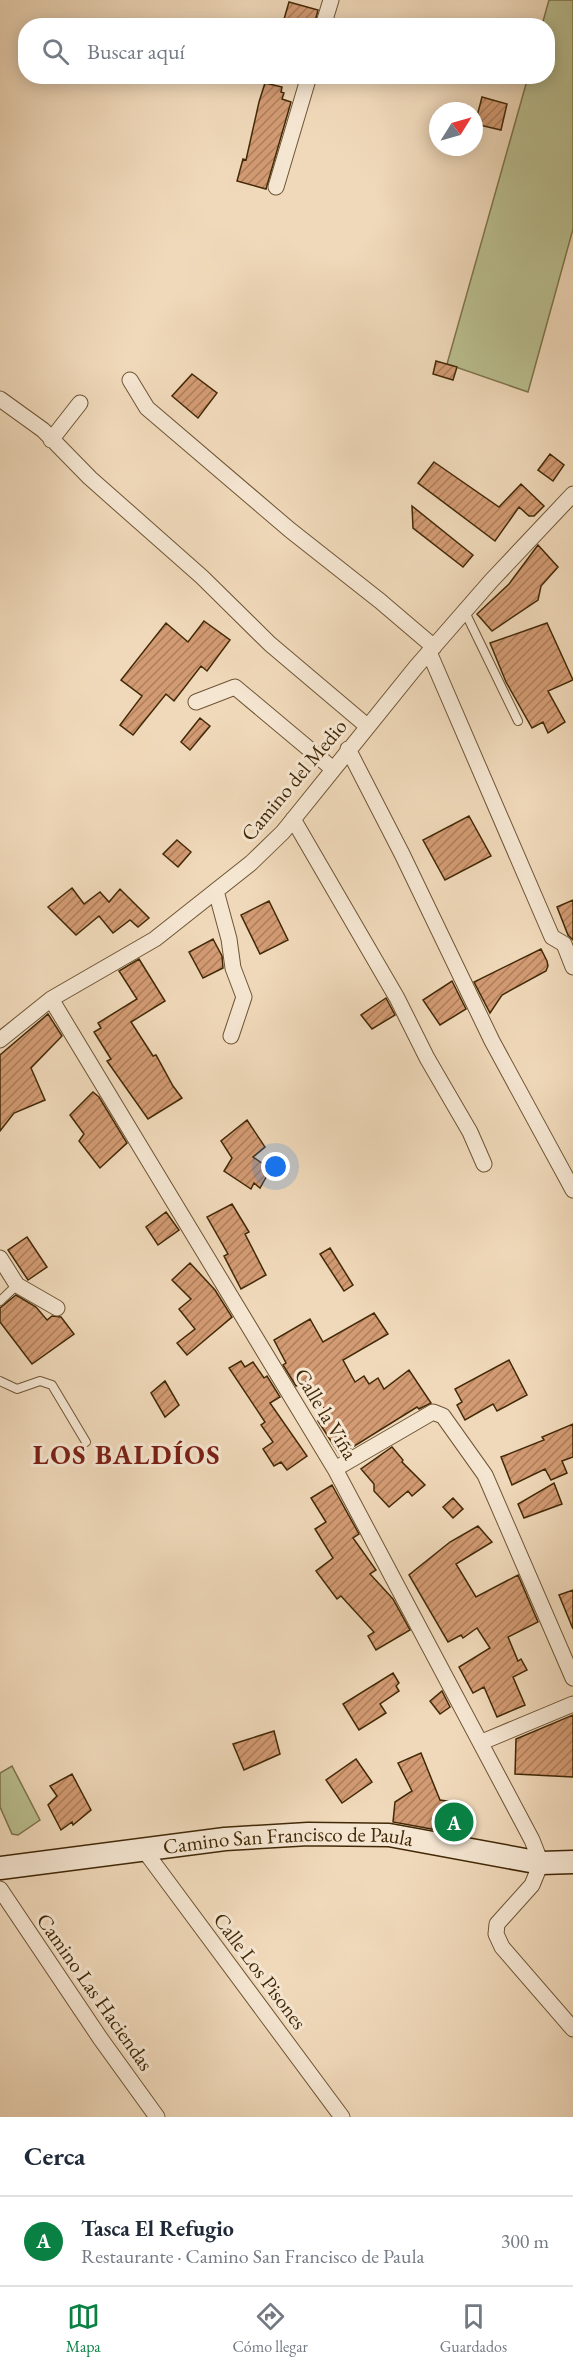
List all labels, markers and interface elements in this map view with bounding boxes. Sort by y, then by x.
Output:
search box [18,18,555,84]
icon: search [39,35,72,68]
text: Buscar aquí [87,37,185,66]
north arrow [429,102,483,156]
street label: Camino del Medio [235,713,353,846]
your location [261,1152,290,1181]
street label: Calle la Viña [289,1363,365,1465]
district label: LOS BALDÍOS [33,1437,221,1472]
pin: A [434,1800,474,1844]
street label: Camino San Francisco de Paula [161,1820,416,1860]
street label: Calle Los Pisones [208,1907,313,2035]
street label: Camino Las Haciendas [31,1908,160,2076]
text: Cerca [24,2139,85,2173]
text: Tasca El Refugio [81,2214,234,2243]
text: A [36,2228,51,2254]
text: 300 m [501,2228,549,2254]
text: Restaurante · Camino San Francisco de Paula [81,2243,424,2269]
tab: Mapa [66,2300,101,2357]
tab: Cómo llegar [232,2300,308,2357]
tab: Guardados [440,2300,507,2357]

